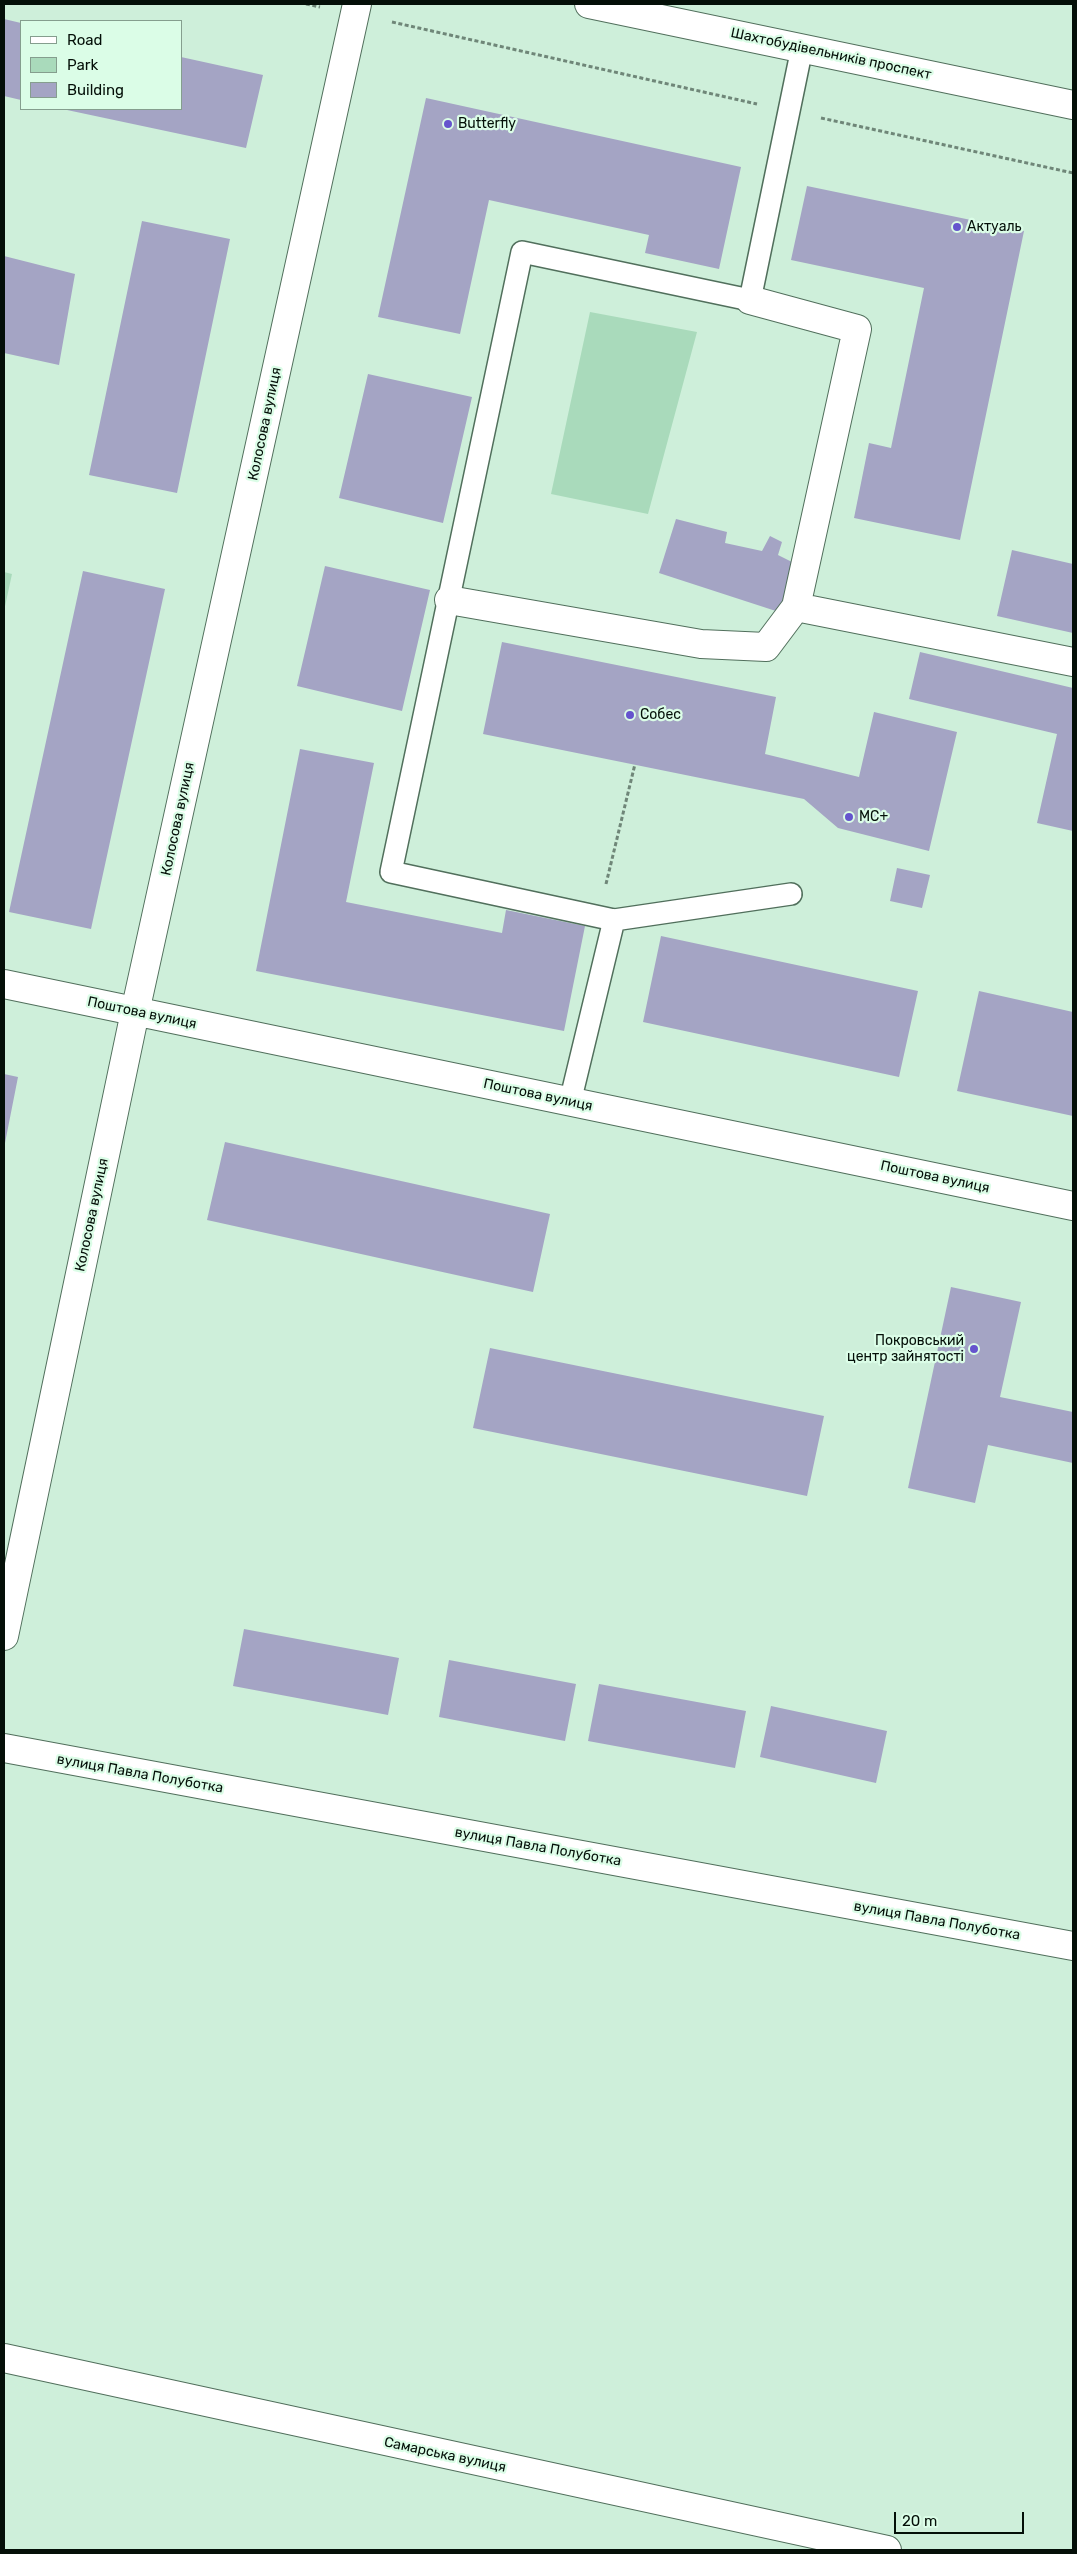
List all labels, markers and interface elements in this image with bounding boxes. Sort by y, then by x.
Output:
legend [20,20,182,110]
street label: Шахтобудівельників проспект [729,25,933,83]
text: Road [67,31,103,49]
text: Park [67,56,98,74]
text: Building [67,81,124,99]
place label: Butterfly [458,116,516,132]
marker: Butterfly [442,118,454,130]
place label: Актуаль [967,219,1022,235]
marker: Актуаль [951,221,963,233]
street label: Колосова вулиця [245,366,285,482]
place label: Собес [640,707,681,723]
marker: Собес [624,709,636,721]
street label: Колосова вулиця [158,761,198,877]
place label: МС+ [859,809,888,825]
marker: МС+ [843,811,855,823]
street label: Поштова вулиця [86,993,198,1033]
street label: Поштова вулиця [482,1075,594,1115]
street label: Колосова вулиця [72,1157,112,1273]
street label: Поштова вулиця [879,1157,991,1197]
place label: Покровський центр зайнятості [847,1333,964,1365]
marker: Покровський центр зайнятості [968,1343,980,1355]
street label: вулиця Павла Полуботка [56,1751,224,1797]
street label: вулиця Павла Полуботка [454,1824,622,1870]
street label: вулиця Павла Полуботка [853,1898,1021,1944]
street label: Самарська вулиця [383,2434,507,2476]
scale bar [897,2502,1027,2534]
text: 20 m [902,2512,937,2530]

